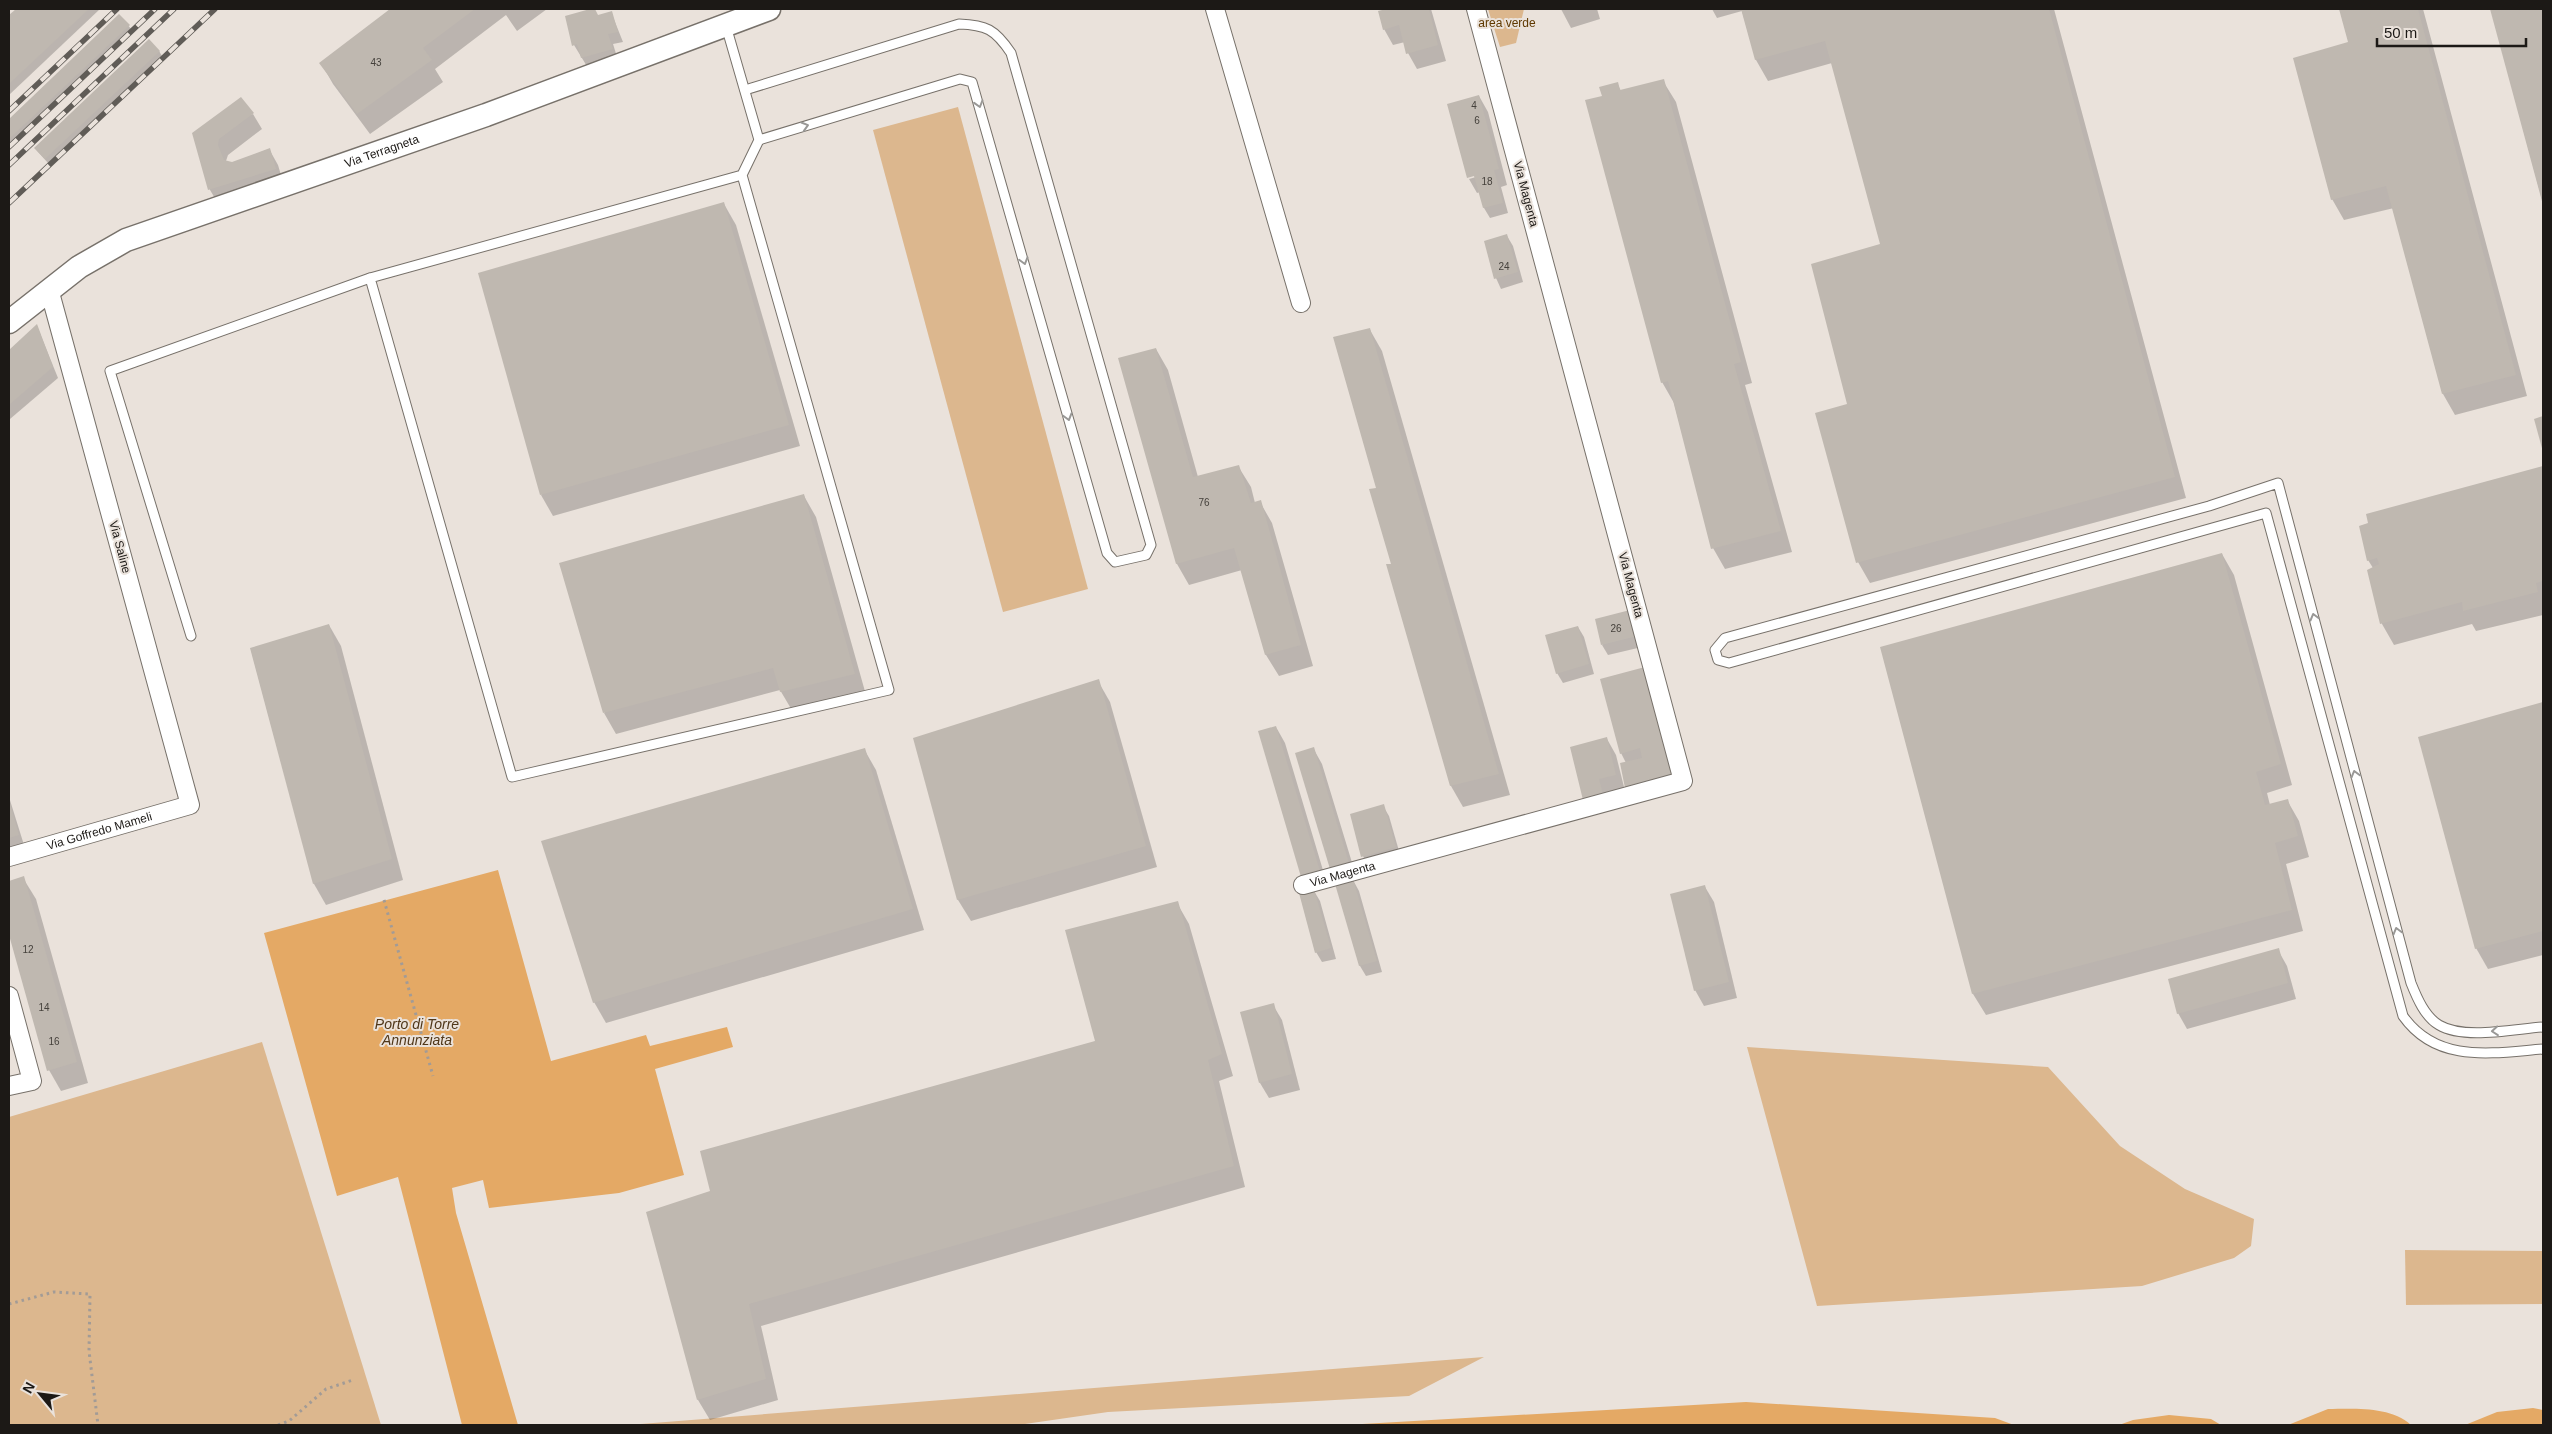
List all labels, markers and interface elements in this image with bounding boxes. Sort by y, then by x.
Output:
scale bar [2377,15,2526,47]
park label: area verde [1478,16,1536,30]
text: 50 m [2384,24,2417,41]
house number: 43 [370,57,382,68]
one-way arrow [974,100,984,108]
house number: 4 [1471,100,1477,111]
house number: 6 [1474,115,1480,126]
one-way arrow [801,122,809,132]
street label: Via Terragneta [343,132,421,171]
street label: Via Magenta [1511,160,1542,229]
house number: 18 [1481,176,1493,187]
one-way arrow [1018,256,1029,265]
house number: 24 [1498,261,1510,272]
one-way arrow [1063,412,1073,421]
house number: 76 [1198,497,1210,508]
street label: Via Saline [106,519,134,575]
street label: Via Magenta [1616,551,1647,620]
one-way arrow [2309,613,2319,621]
house number: 26 [1610,623,1622,634]
one-way arrow [2350,769,2361,778]
street label: Via Goffredo Mameli [45,809,154,853]
street label: Via Magenta [1308,858,1377,890]
one-way arrow [2392,926,2403,935]
house number: 12 [22,944,34,955]
house number: 14 [38,1002,50,1013]
water label: Porto di Torre Annunziata [375,1016,459,1048]
one-way arrow [2490,1025,2498,1036]
house number: 16 [48,1036,60,1047]
north arrow [15,1369,65,1419]
text: N [19,1379,38,1396]

